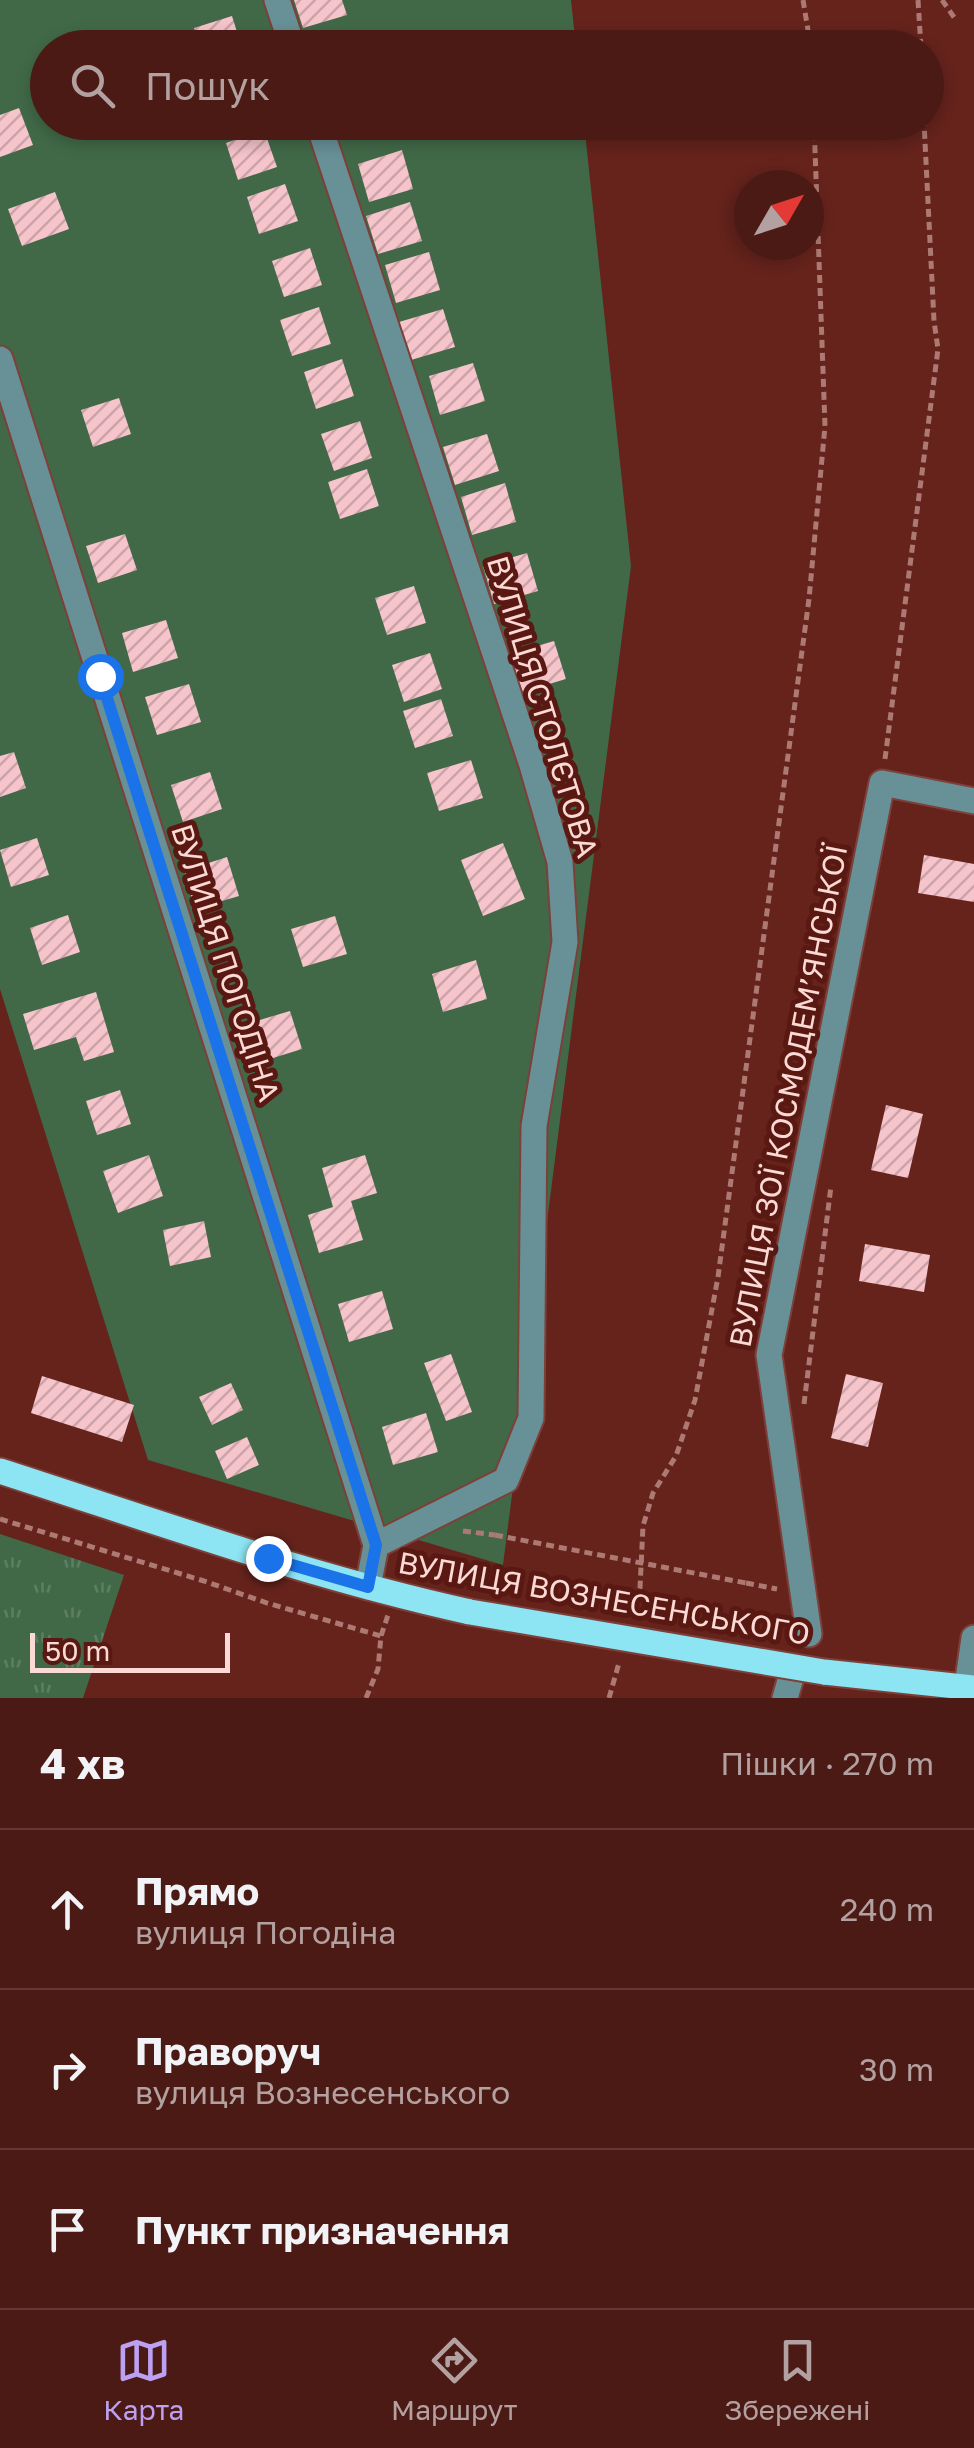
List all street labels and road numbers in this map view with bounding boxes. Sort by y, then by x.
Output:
street label: ВУЛИЦЯ СТОЛЄТОВА [480,552,606,862]
street label: ВУЛИЦЯ ПОГОДІНА [164,820,288,1106]
street label: ВУЛИЦЯ ЗОЇ КОСМОДЕМ’ЯНСЬКОЇ [722,841,855,1350]
street label: ВУЛИЦЯ ВОЗНЕСЕНСЬКОГО [395,1544,813,1652]

